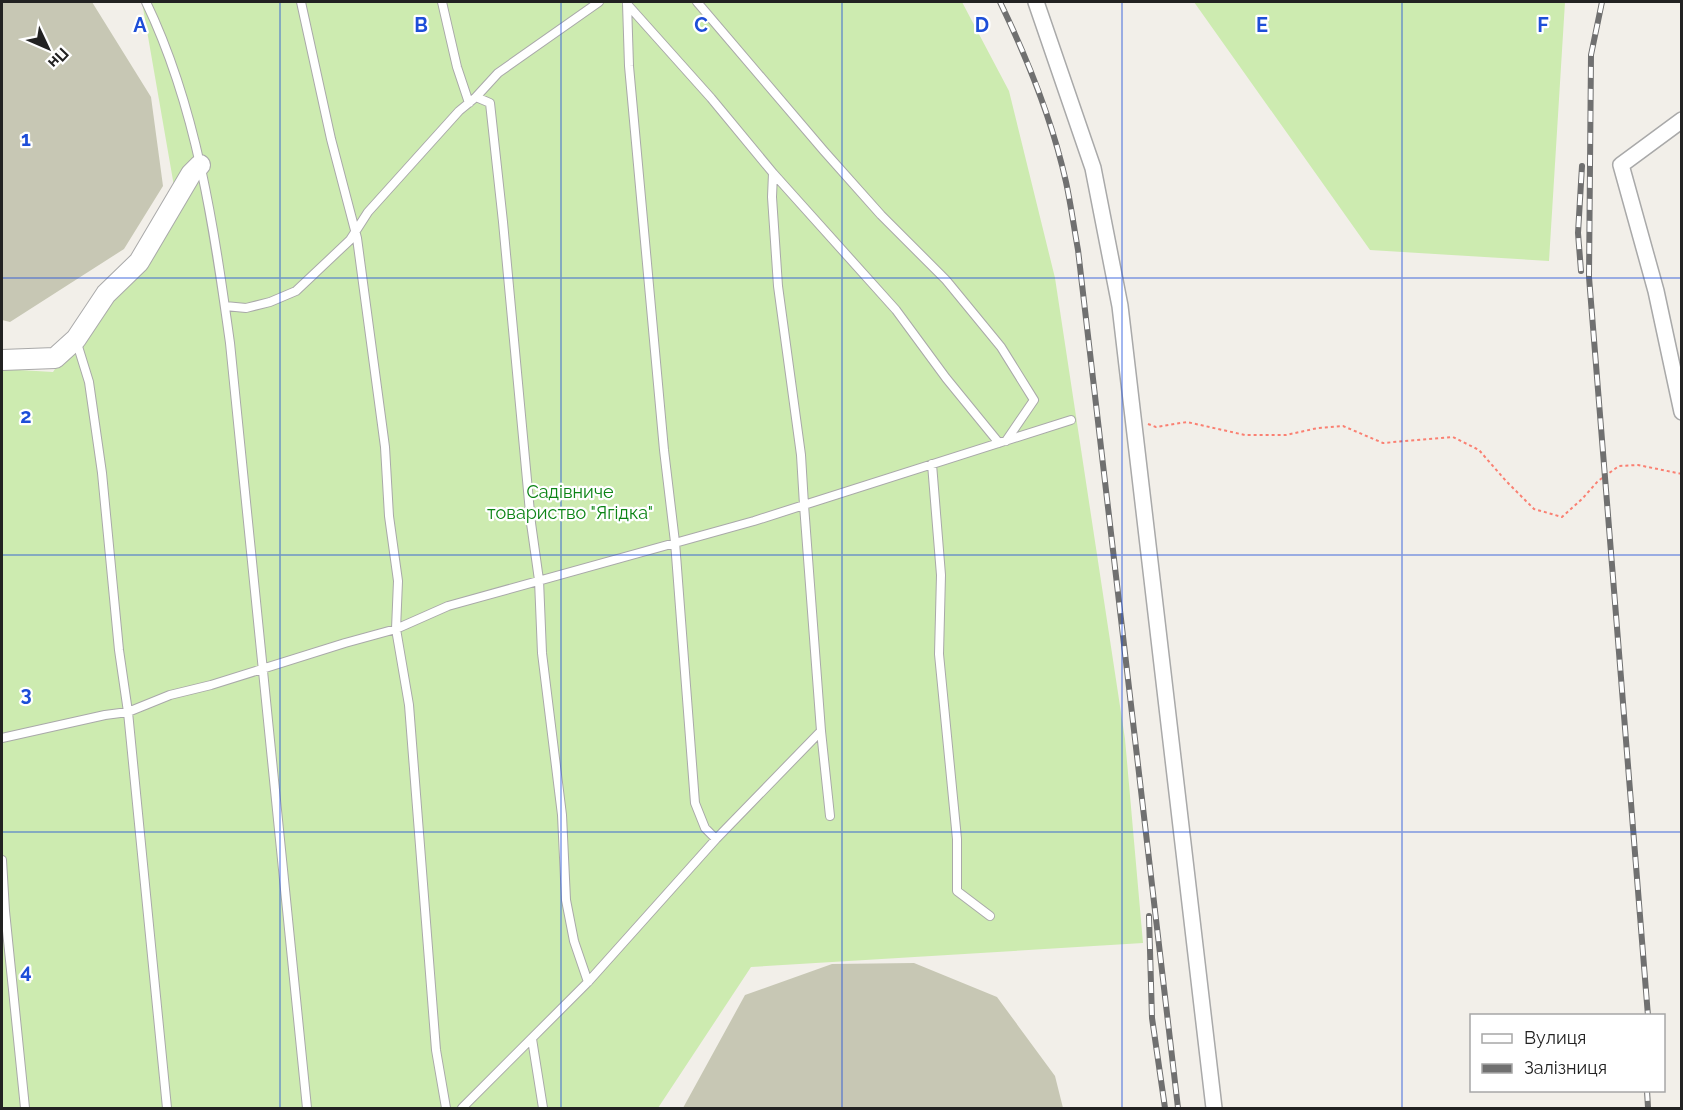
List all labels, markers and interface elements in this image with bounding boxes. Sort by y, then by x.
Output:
text: A [133,13,147,37]
text: B [414,13,428,37]
text: C [694,13,708,37]
text: D [975,13,989,37]
text: E [1256,13,1268,37]
text: F [1537,13,1549,37]
north arrow [18,18,78,78]
text: Пн [44,44,73,72]
text: 1 [21,127,31,151]
text: 2 [20,404,32,428]
park label: Садівниче товариство "Ягідка" [487,481,653,523]
text: 3 [20,682,32,706]
text: 4 [20,959,32,983]
legend [1470,1014,1665,1092]
text: Вулиця [1524,1027,1586,1048]
text: Залізниця [1524,1057,1607,1078]

